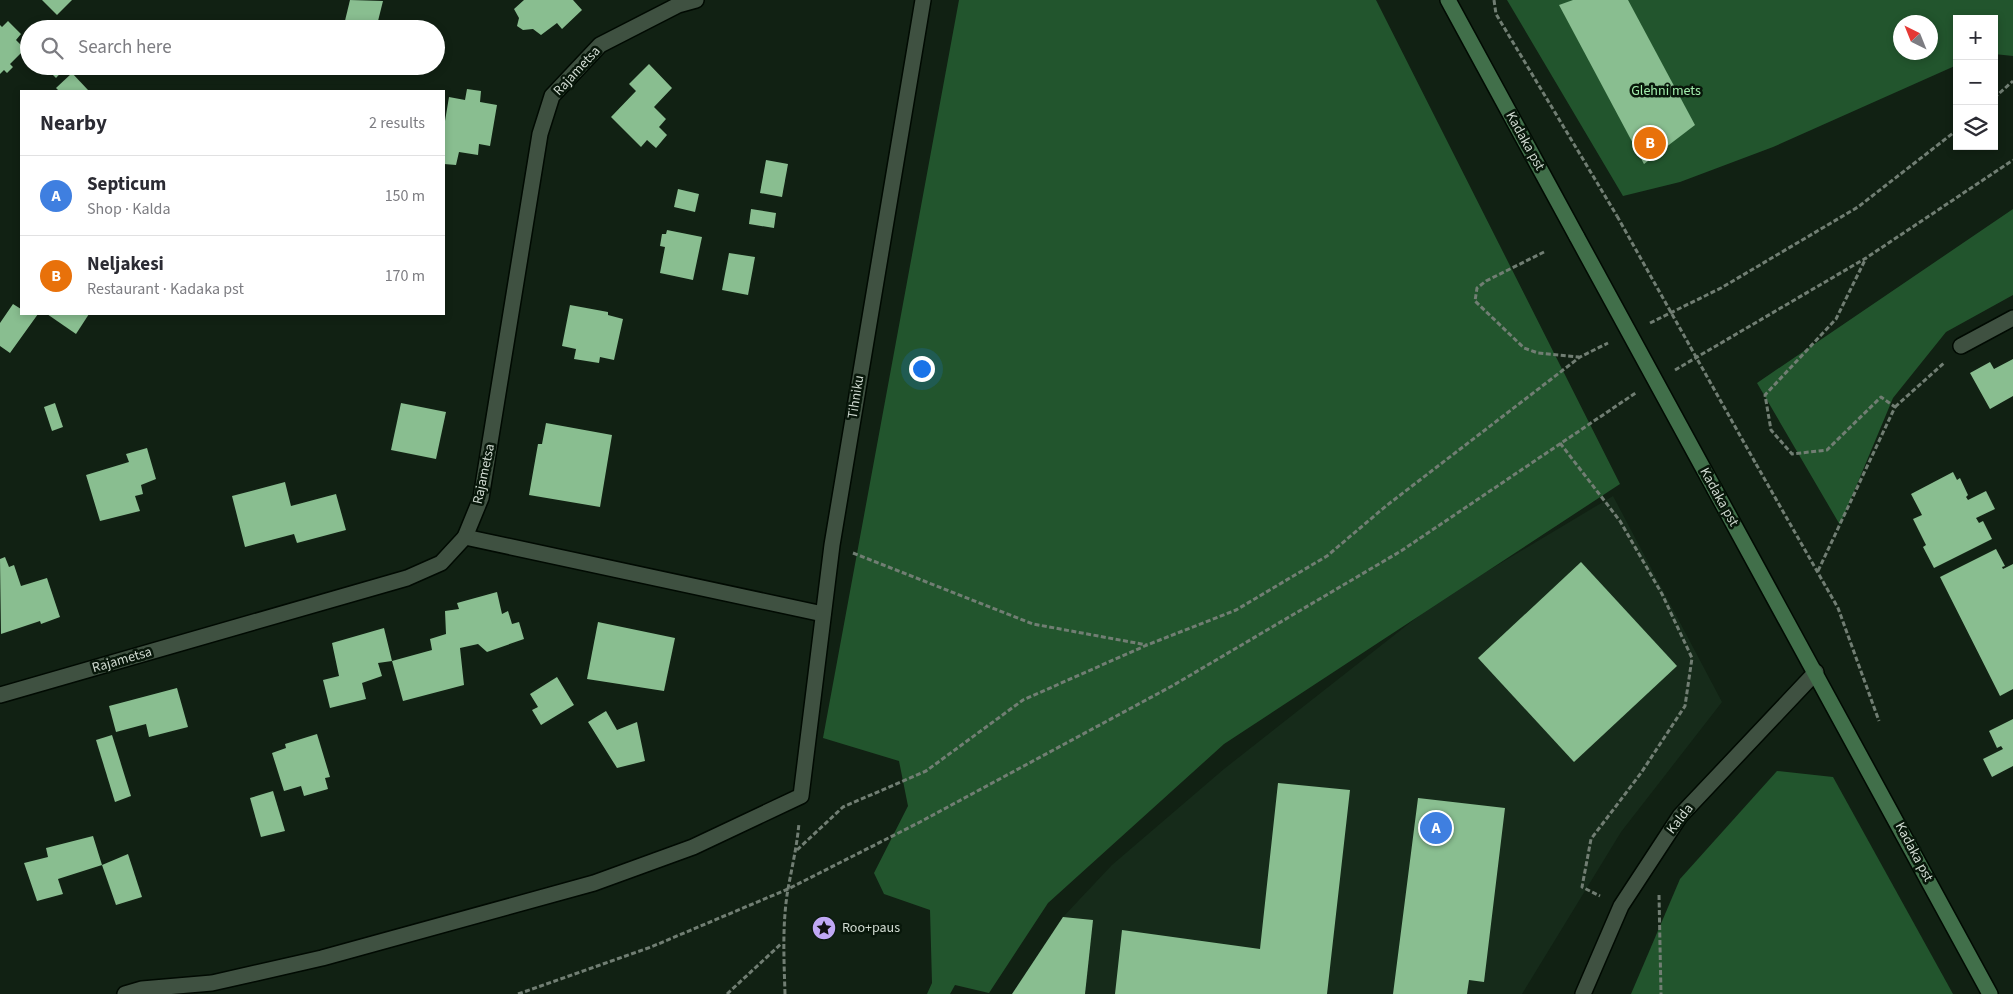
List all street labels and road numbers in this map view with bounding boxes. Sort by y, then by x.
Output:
street label: Rajametsa [549,42,605,100]
street label: Kadaka pst [1501,108,1550,174]
street label: Tihniku [843,374,869,420]
street label: Rajametsa [468,442,500,506]
street label: Kadaka pst [1695,464,1744,530]
street label: Rajametsa [90,642,154,678]
street label: Kalda [1662,800,1698,838]
street label: Kadaka pst [1890,819,1938,885]

